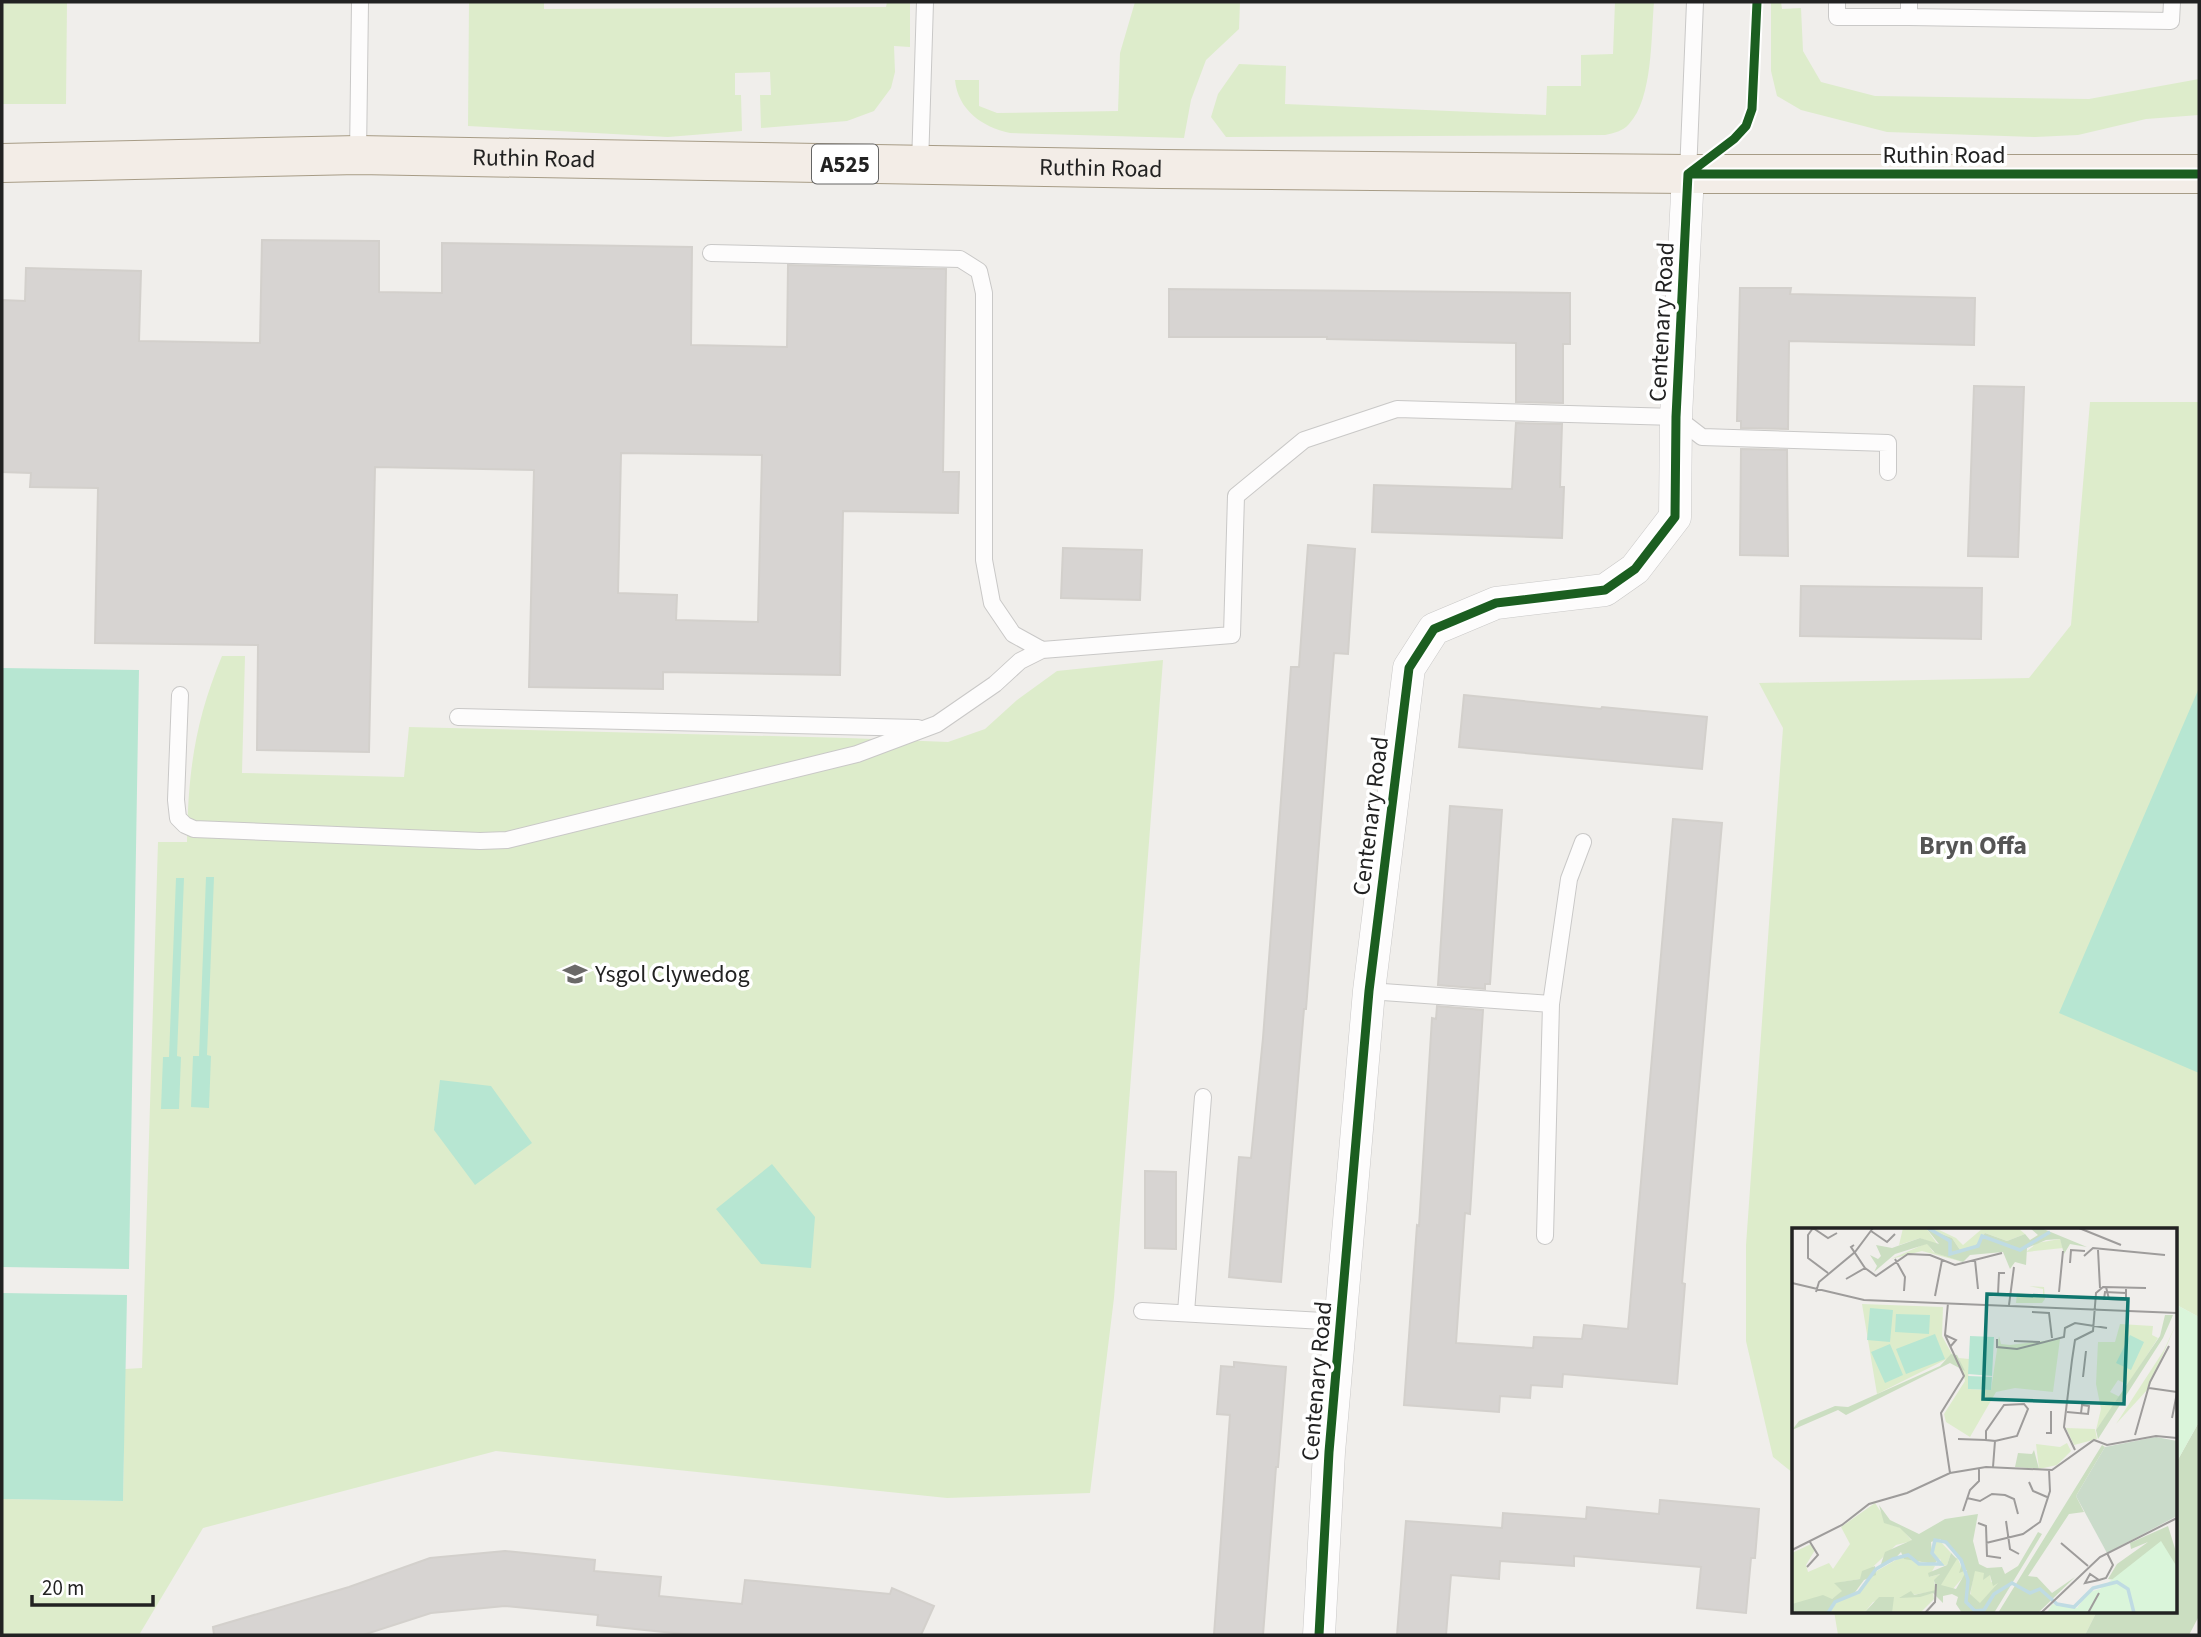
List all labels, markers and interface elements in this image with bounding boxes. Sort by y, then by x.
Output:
street label: Ruthin Road [1882,138,2006,173]
street label: Ruthin Road [472,139,596,177]
road number: A525 [812,144,878,183]
street label: Ruthin Road [1039,149,1163,187]
street label: Centenary Road [1640,241,1684,403]
street label: Centenary Road [1344,734,1398,898]
district label: Bryn Offa [1919,827,2027,864]
place label: Ysgol Clywedog [594,957,750,992]
school or university icon: Ysgol Clywedog [561,960,589,988]
inset map [1792,1228,2176,1612]
street label: Centenary Road [1293,1300,1341,1462]
scale bar [32,1564,152,1608]
text: 20 m [42,1573,84,1603]

